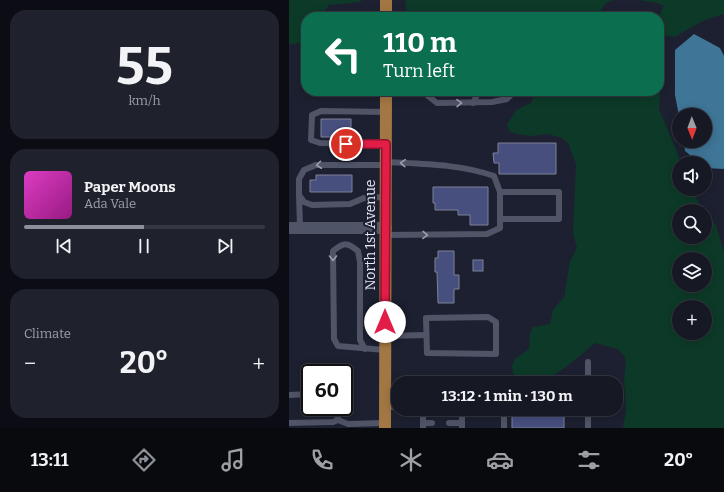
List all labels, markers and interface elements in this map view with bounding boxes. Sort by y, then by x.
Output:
text: 110 m [383,26,457,59]
icon: left [317,28,369,80]
text: 55 [116,35,173,98]
text: Turn left [383,60,455,82]
text: km/h [128,93,161,108]
one-way arrow [456,99,462,107]
north arrow [672,108,712,148]
map controls [672,108,712,340]
pin [329,127,363,161]
icon: arrive [335,133,357,155]
button: sound [672,156,712,196]
one-way arrow [400,158,406,167]
one-way arrow [316,161,322,170]
text: Paper Moons [84,178,176,196]
street label: North 1st Avenue [362,180,379,291]
text: Ada Vale [84,196,136,211]
button: search [672,204,712,244]
one-way arrow [422,231,428,239]
icon: previous [53,235,75,257]
icon: pause [133,235,155,257]
icon: next [214,235,236,257]
button: layers [672,252,712,292]
one-way arrow [329,255,337,261]
button: + [672,300,712,340]
position arrow [364,301,406,343]
text: Climate [24,326,71,341]
text: 20° [120,345,169,381]
text: − [24,350,36,377]
text: + [252,350,265,377]
speed limit sign: 60 [301,364,353,416]
text: 13:12 · 1 min · 130 m [442,387,572,405]
icon: directions [130,446,158,474]
icon: music [219,446,247,474]
icon: phone [308,446,336,474]
icon: climate [397,446,425,474]
icon: car [486,446,514,474]
icon: filters [575,446,603,474]
text: 13:11 [31,449,68,471]
text: 20° [664,449,693,471]

